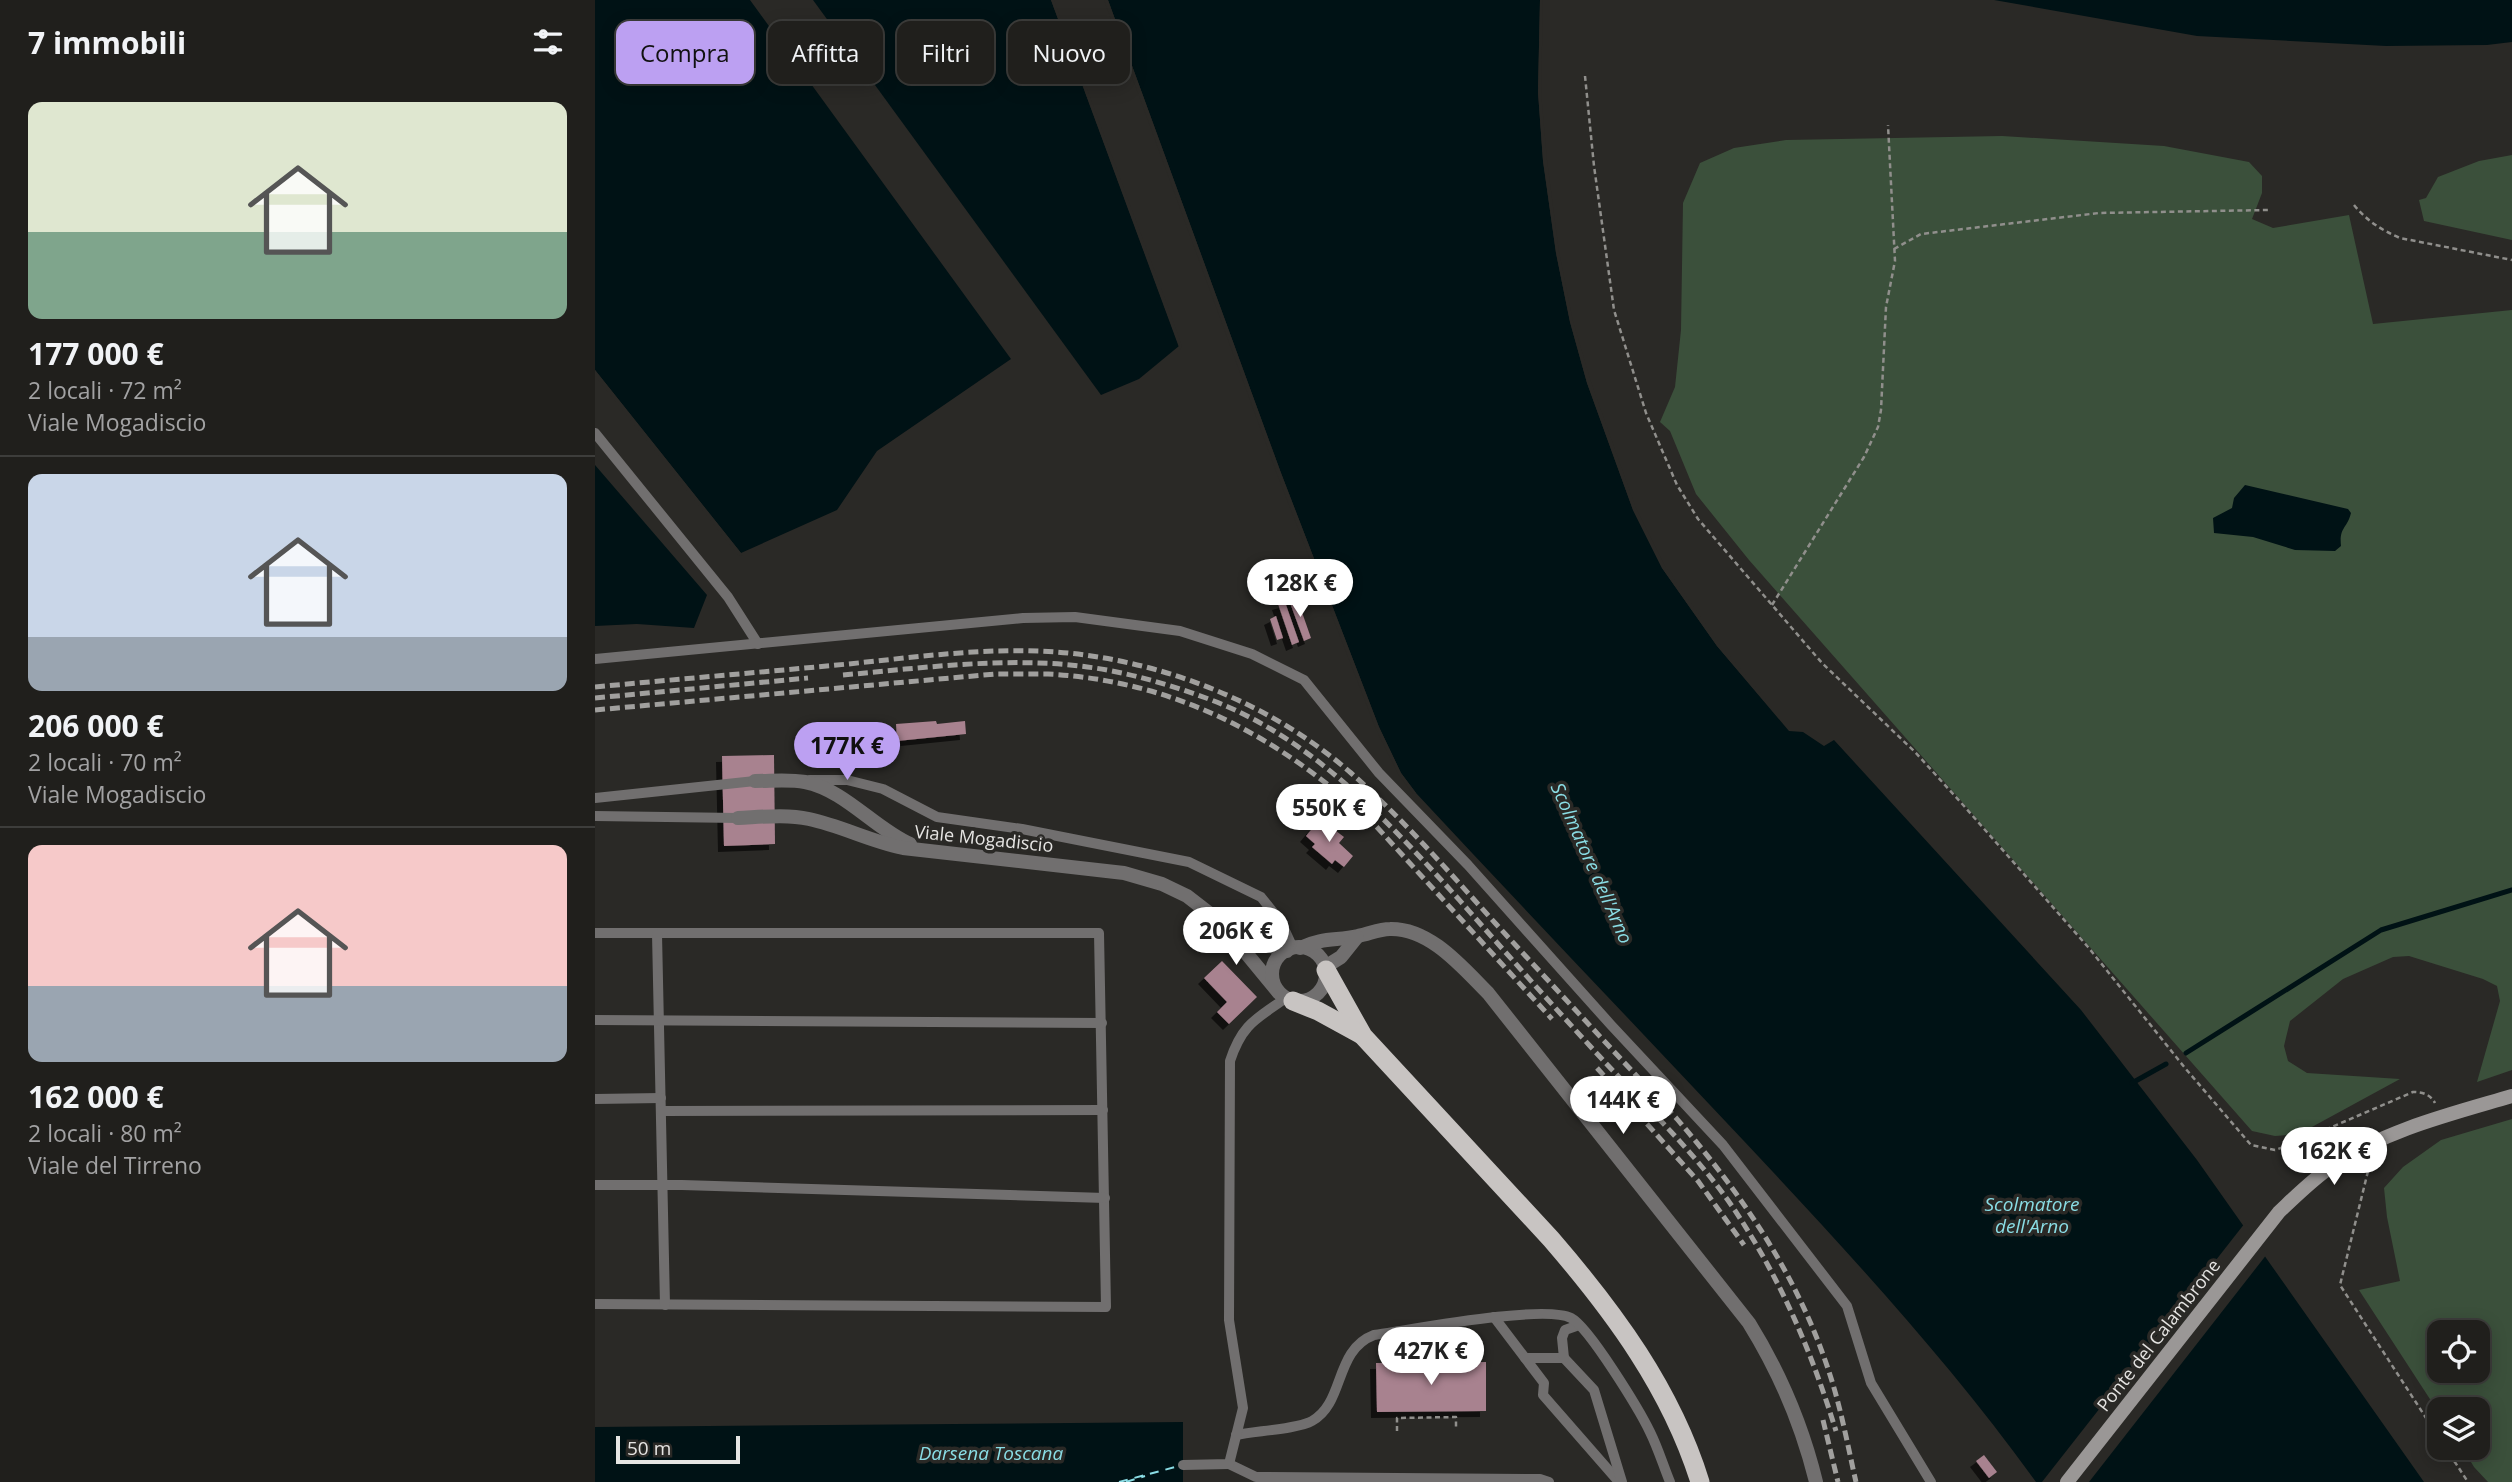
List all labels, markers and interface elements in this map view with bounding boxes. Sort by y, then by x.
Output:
chip: Compra [616,21,754,84]
chip: Affitta [768,21,883,84]
chip: Filtri [897,21,994,84]
chip: Nuovo [1008,21,1130,84]
text: 7 immobili [28,22,186,63]
icon: filters [529,23,567,61]
icon: home [235,147,361,273]
text: 177 000 € [28,333,164,374]
text: 2 locali · 72 m² [28,374,182,406]
text: Viale Mogadiscio [28,406,206,438]
icon: home [235,519,361,645]
pin: 128K € [1243,560,1357,619]
text: 128K € [1263,566,1337,598]
text: 206 000 € [28,705,164,746]
pin: 177K € [790,722,904,782]
text: 177K € [810,729,884,761]
text: 2 locali · 70 m² [28,746,182,778]
text: Viale Mogadiscio [28,778,206,810]
water label: Scolmatore dell'Arno [1545,778,1639,948]
pin: 550K € [1272,784,1386,844]
text: 550K € [1292,791,1366,823]
street label: Viale Mogadiscio [913,819,1055,857]
icon: home [235,890,361,1016]
pin: 206K € [1179,908,1293,967]
text: 206K € [1199,914,1273,946]
text: 162 000 € [28,1076,164,1117]
pin: 144K € [1566,1076,1680,1136]
text: 144K € [1586,1083,1660,1115]
text: 2 locali · 80 m² [28,1117,182,1149]
pin: 162K € [2277,1128,2391,1187]
text: 162K € [2297,1134,2371,1166]
text: Viale del Tirreno [28,1149,202,1181]
water label: Scolmatore dell'Arno [1985,1191,2079,1239]
street label: Ponte del Calambrone [2091,1254,2225,1416]
map controls [2427,1320,2490,1460]
button: locate [2427,1320,2490,1383]
pin: 427K € [1374,1328,1488,1387]
text: 427K € [1394,1334,1468,1366]
button: layers [2427,1397,2490,1460]
scale bar [616,1433,740,1465]
text: 50 m [627,1435,671,1461]
water label: Darsena Toscana [919,1440,1064,1466]

